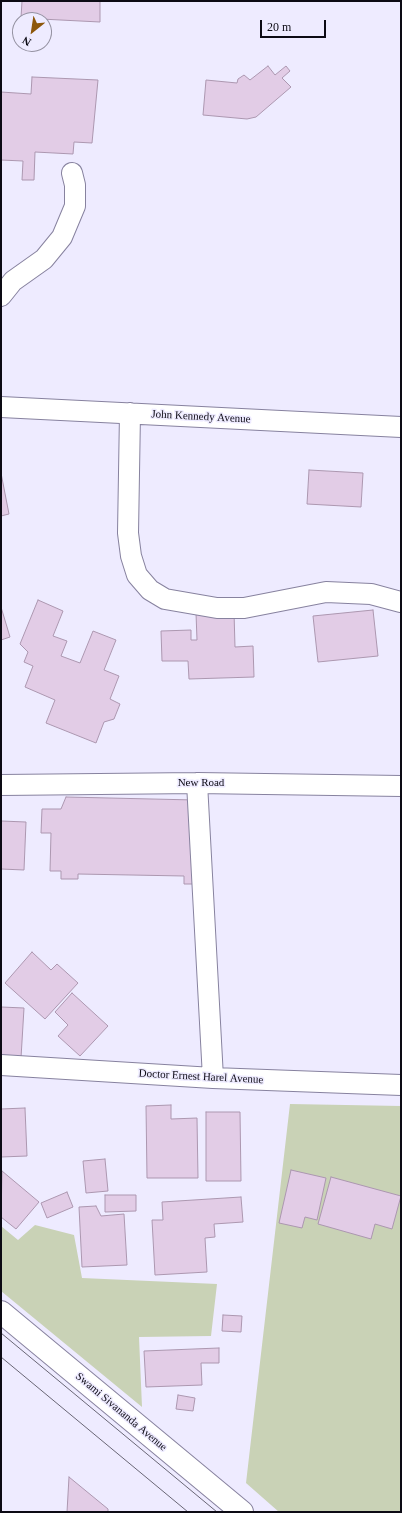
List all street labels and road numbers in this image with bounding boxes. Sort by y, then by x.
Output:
street label: John Kennedy Avenue [151,408,251,426]
street label: New Road [178,776,224,790]
street label: Doctor Ernest Harel Avenue [138,1067,264,1087]
street label: Swami Sivananda Avenue [73,1370,169,1454]

